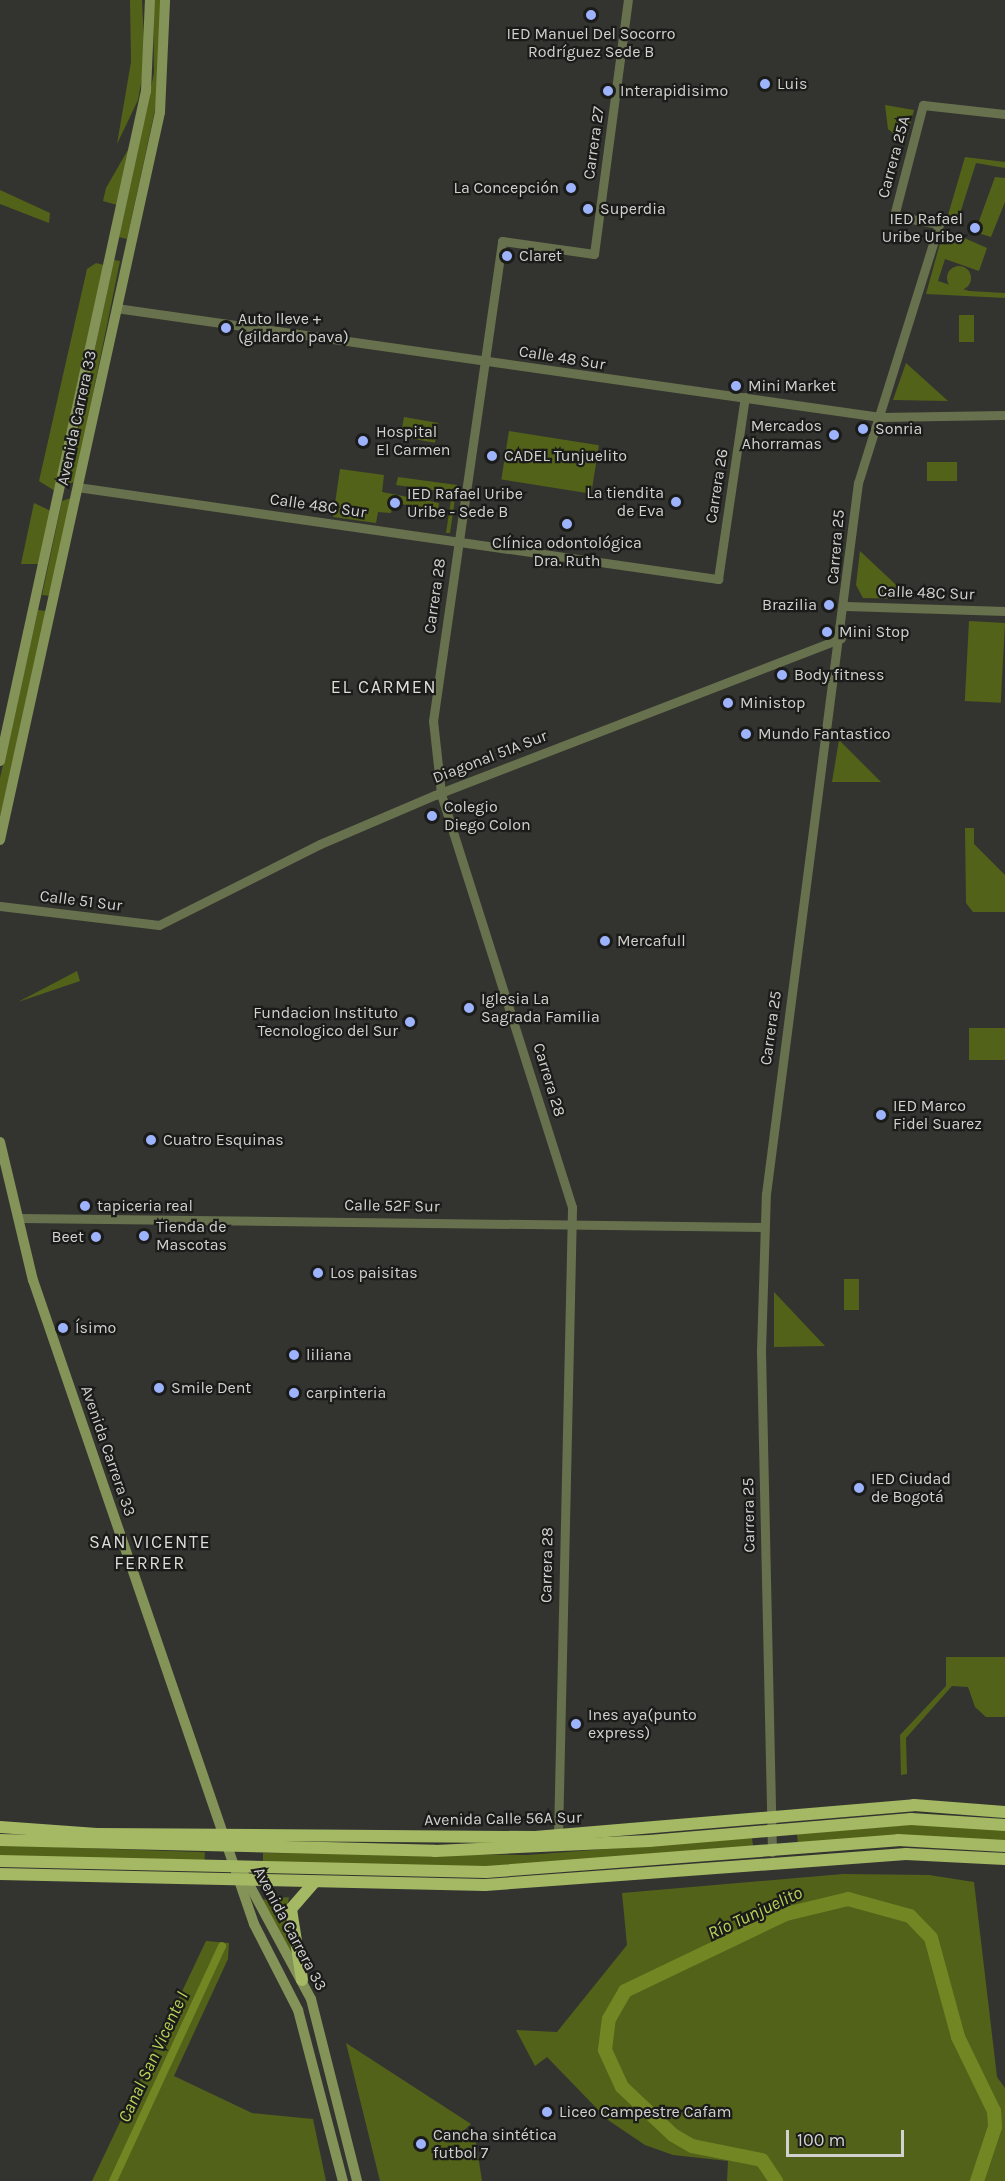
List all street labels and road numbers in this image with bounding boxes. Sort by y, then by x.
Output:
street label: Carrera 27 [579,105,609,181]
street label: Carrera 25A [874,114,914,200]
street label: Calle 48 Sur [517,342,607,374]
street label: Avenida Carrera 33 [53,349,101,487]
street label: Carrera 26 [702,447,732,525]
street label: Calle 48C Sur [269,490,367,522]
street label: Carrera 25 [823,509,849,585]
street label: Carrera 28 [420,557,450,635]
street label: Calle 48C Sur [877,582,975,604]
street label: Diagonal 51A Sur [430,726,550,788]
street label: Calle 51 Sur [39,886,123,916]
street label: Carrera 25 [756,989,786,1067]
street label: Carrera 28 [529,1041,569,1119]
street label: Calle 52F Sur [344,1196,440,1216]
street label: Avenida Carrera 33 [77,1383,139,1519]
street label: Carrera 25 [739,1477,759,1553]
street label: Carrera 28 [537,1527,557,1603]
street label: Avenida Calle 56A Sur [424,1808,582,1830]
street label: Avenida Carrera 33 [249,1864,331,1994]

